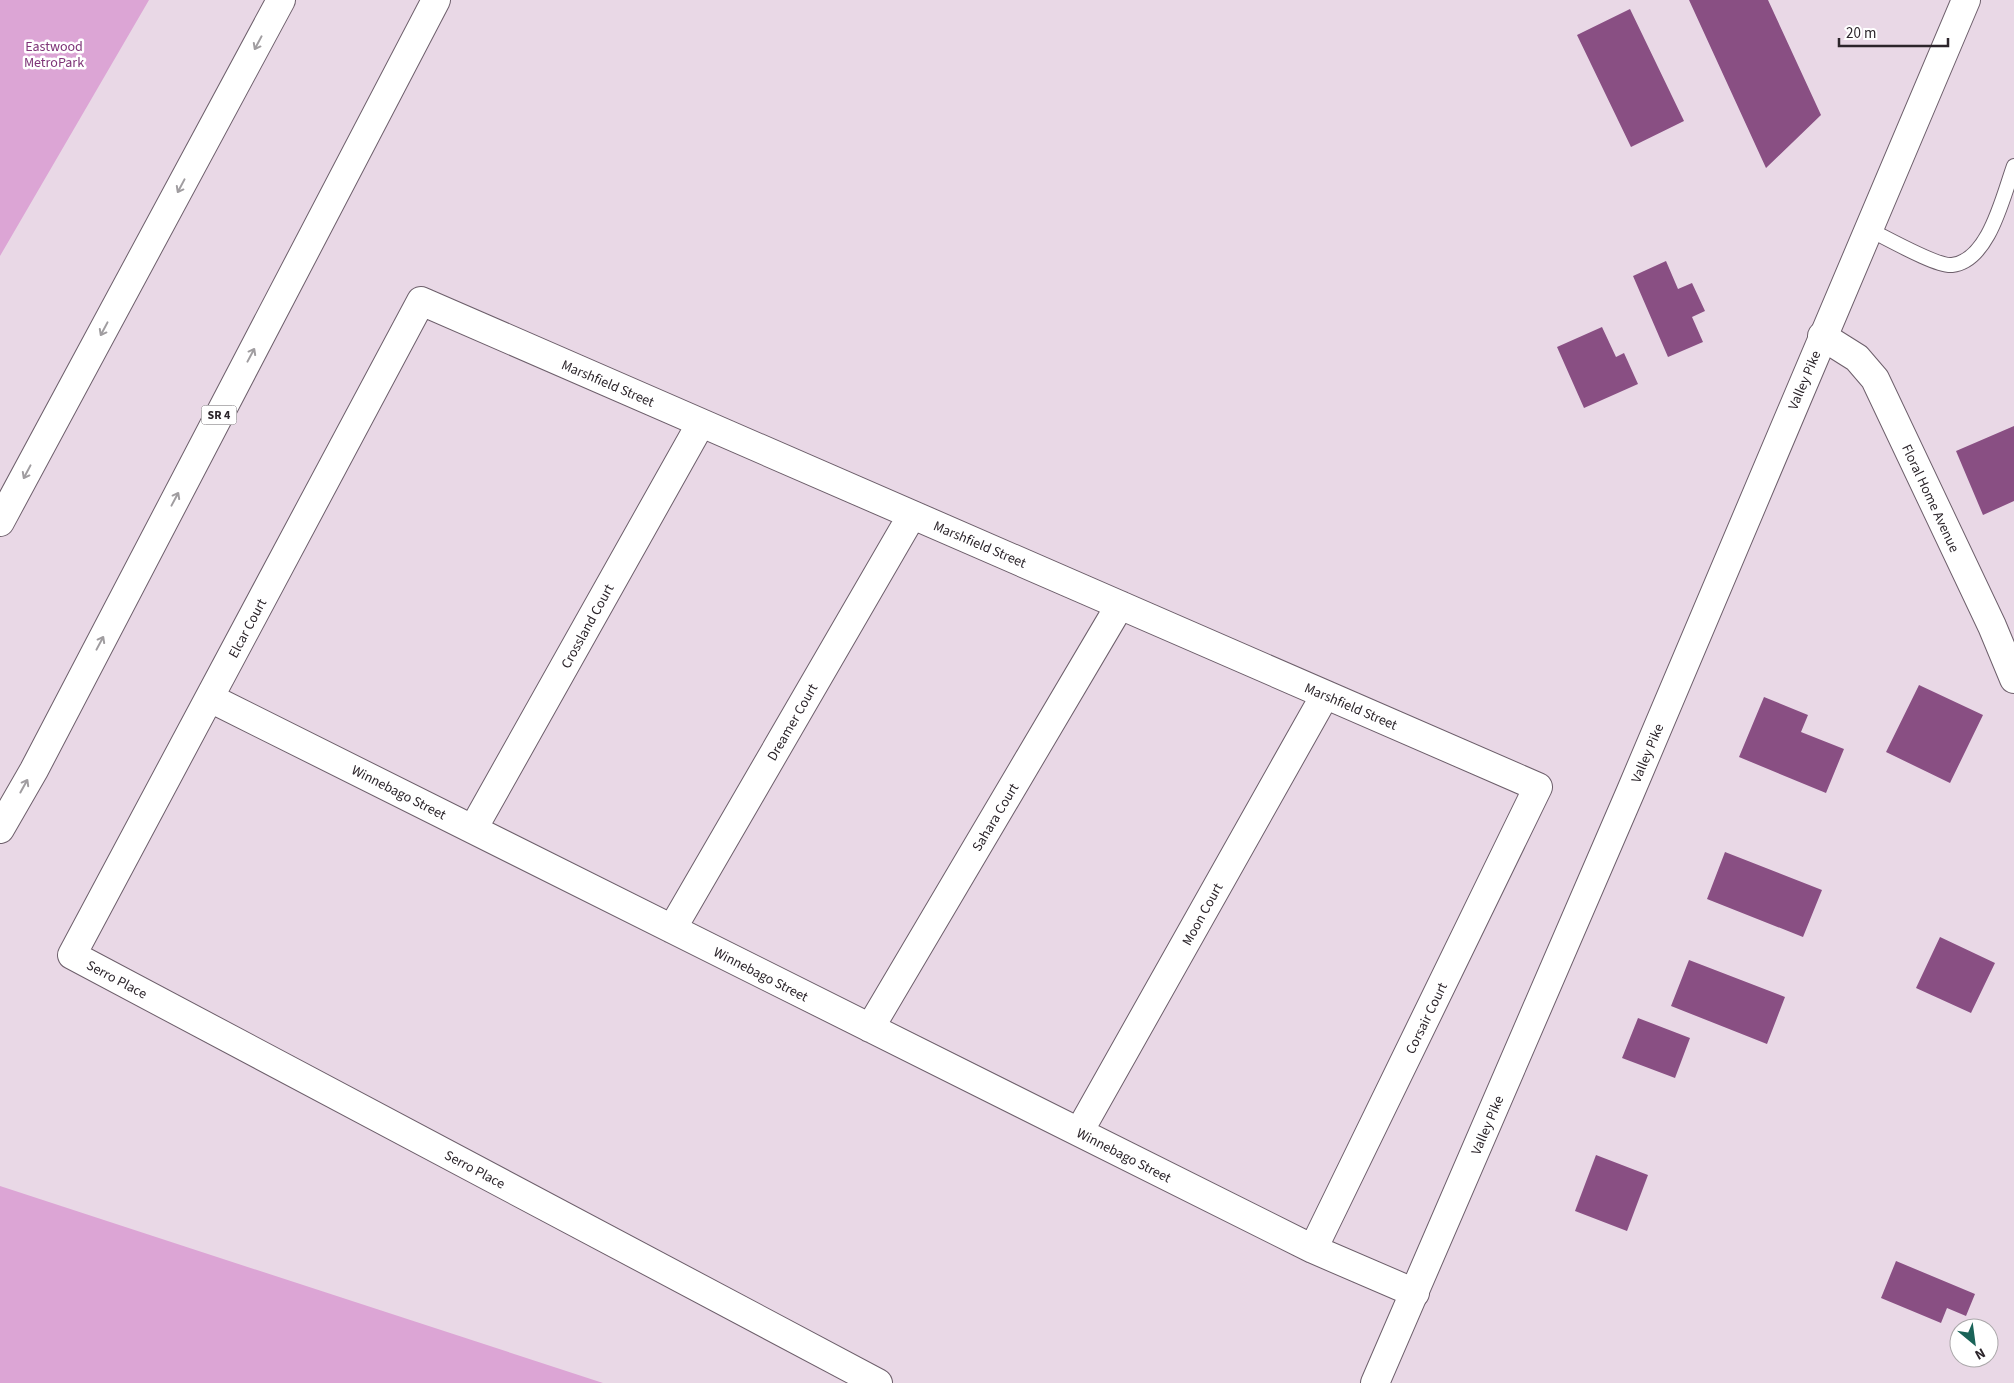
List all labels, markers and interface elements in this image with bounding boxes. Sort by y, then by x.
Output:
scale bar [1839,15,1948,47]
text: 20 m [1846,23,1876,44]
one-way arrow [253,35,262,50]
park label: Eastwood MetroPark [24,37,84,73]
one-way arrow [176,178,185,193]
one-way arrow [99,321,108,336]
one-way arrow [247,348,256,363]
street label: Valley Pike [1784,348,1826,413]
street label: Marshfield Street [558,355,657,413]
road number: SR 4 [202,406,236,424]
street label: Floral Home Avenue [1896,441,1964,556]
one-way arrow [22,464,31,479]
one-way arrow [171,492,180,507]
street label: Marshfield Street [930,516,1029,574]
street label: Crossland Court [556,580,619,672]
street label: Elcar Court [224,595,272,662]
one-way arrow [96,636,105,651]
street label: Marshfield Street [1301,678,1400,736]
street label: Dreamer Court [763,680,823,765]
street label: Valley Pike [1627,721,1669,786]
street label: Winnebago Street [348,760,449,825]
one-way arrow [19,779,29,794]
street label: Sahara Court [968,779,1024,855]
street label: Moon Court [1177,879,1228,949]
street label: Winnebago Street [710,942,811,1007]
street label: Serro Place [83,956,150,1004]
street label: Corsair Court [1401,979,1453,1058]
street label: Valley Pike [1467,1093,1509,1158]
street label: Winnebago Street [1073,1123,1174,1188]
street label: Serro Place [441,1146,508,1194]
north arrow [1949,1318,1999,1368]
text: N [1971,1342,1989,1364]

